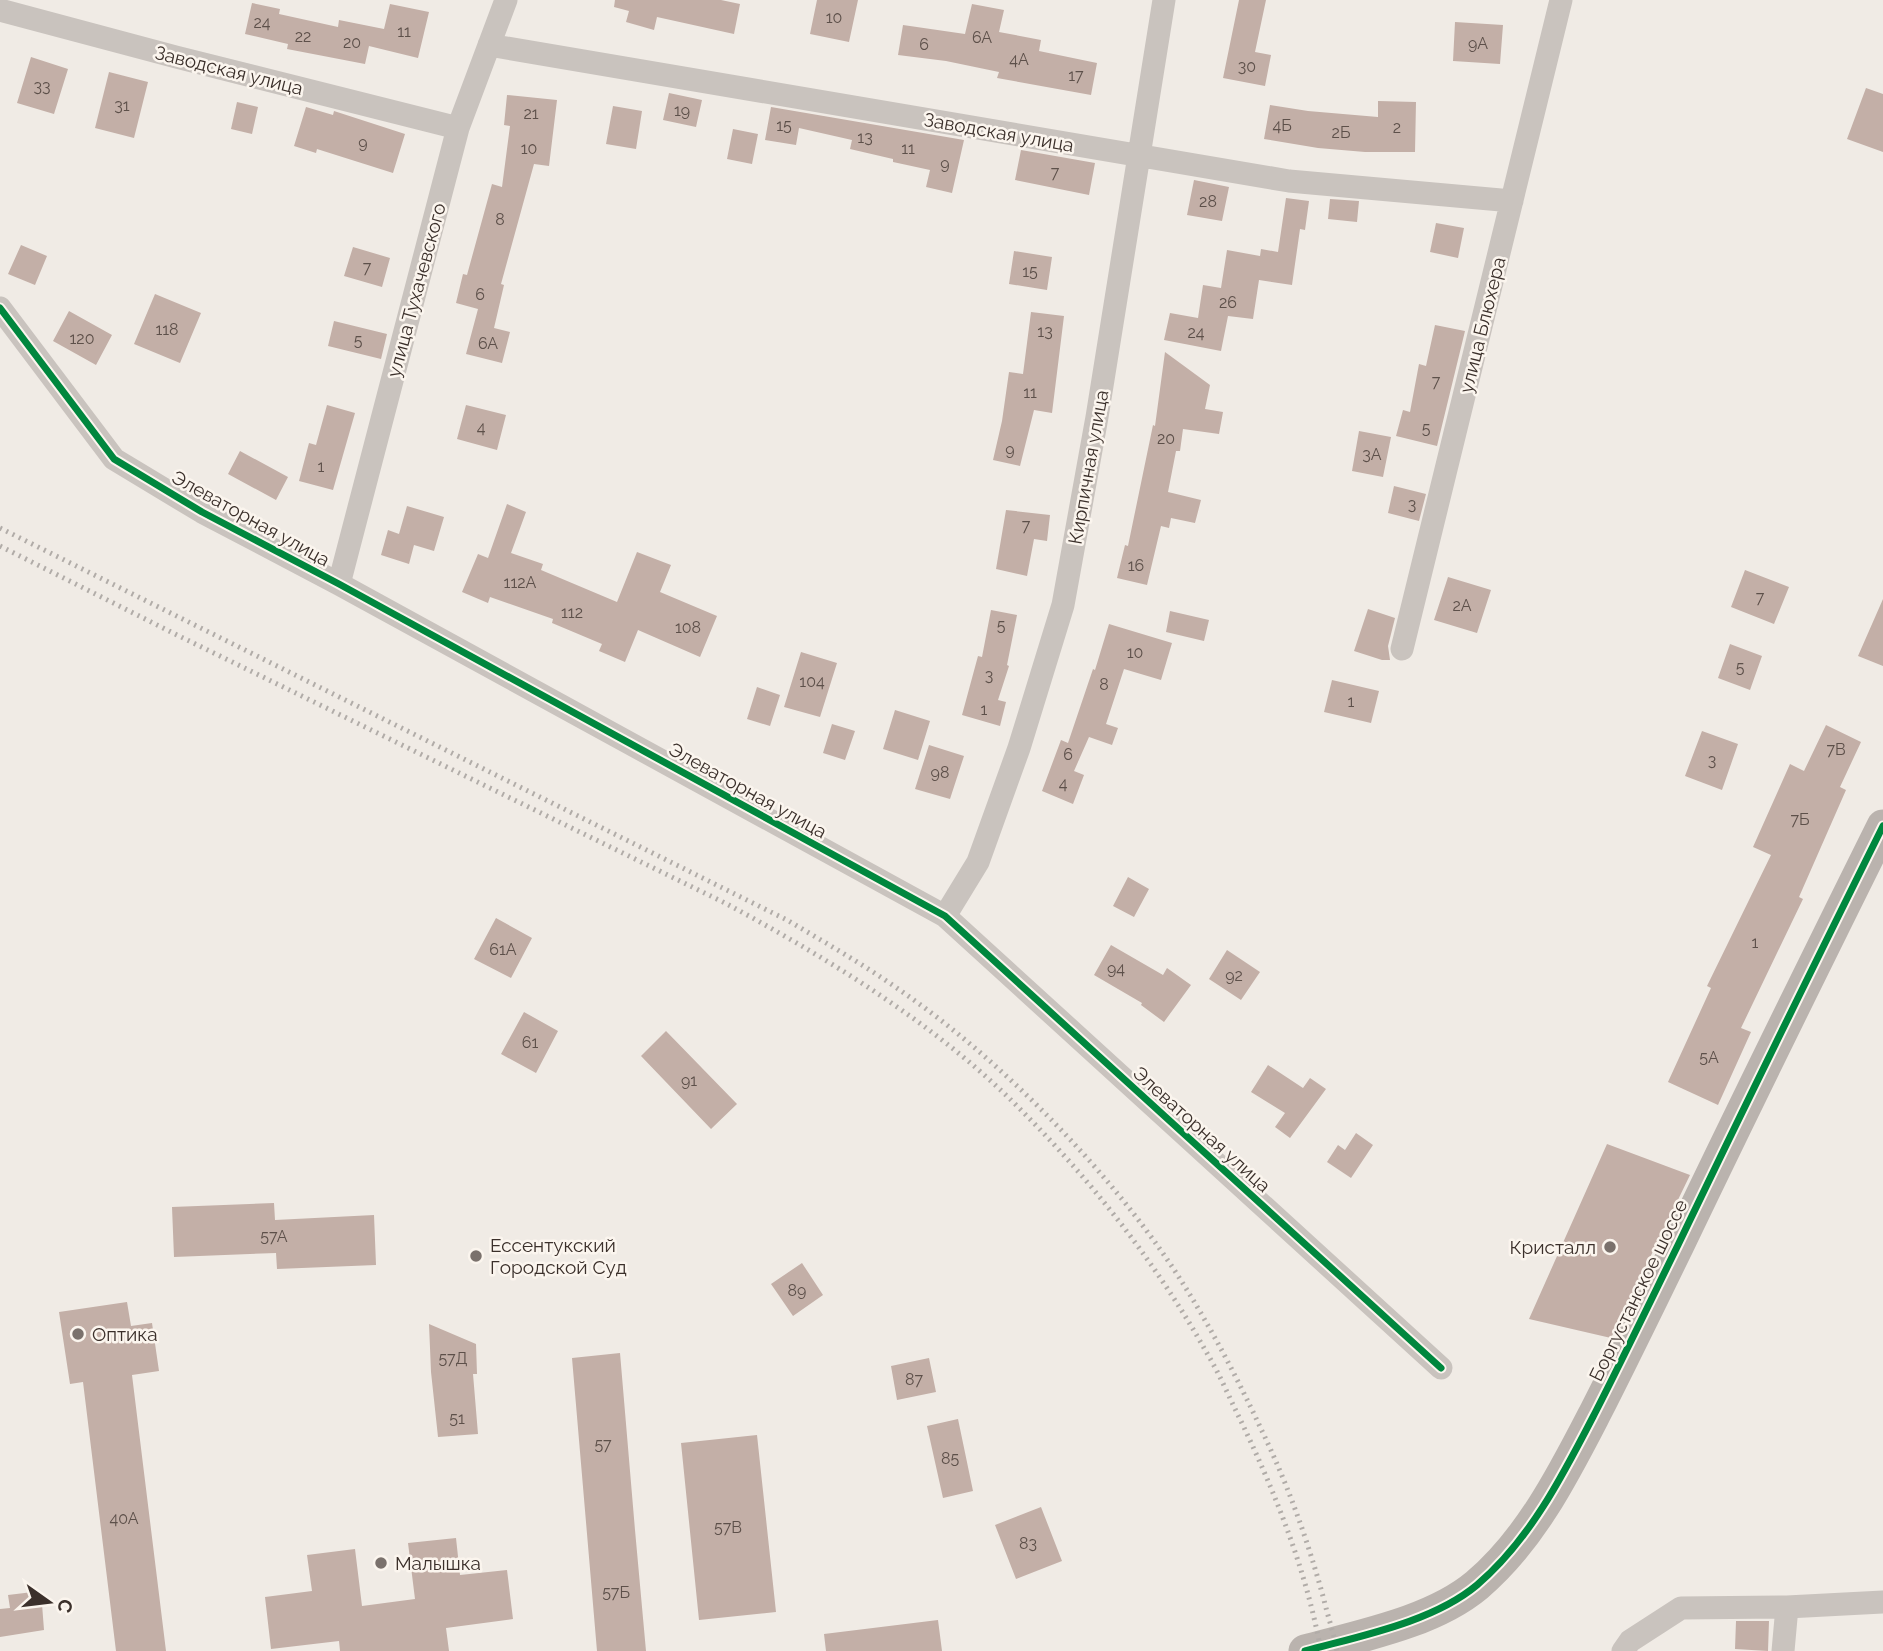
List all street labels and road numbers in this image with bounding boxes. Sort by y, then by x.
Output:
street label: Заводская улица [153,41,305,99]
street label: Заводская улица [922,108,1076,156]
street label: улица Тухачевского [382,200,450,380]
street label: улица Блюхера [1454,255,1510,395]
street label: Кирпичная улица [1064,388,1112,546]
street label: Элеваторная улица [168,465,334,571]
street label: Элеваторная улица [665,737,831,843]
street label: Элеваторная улица [1129,1061,1275,1197]
street label: Боргустанское шоссе [1584,1196,1692,1384]

